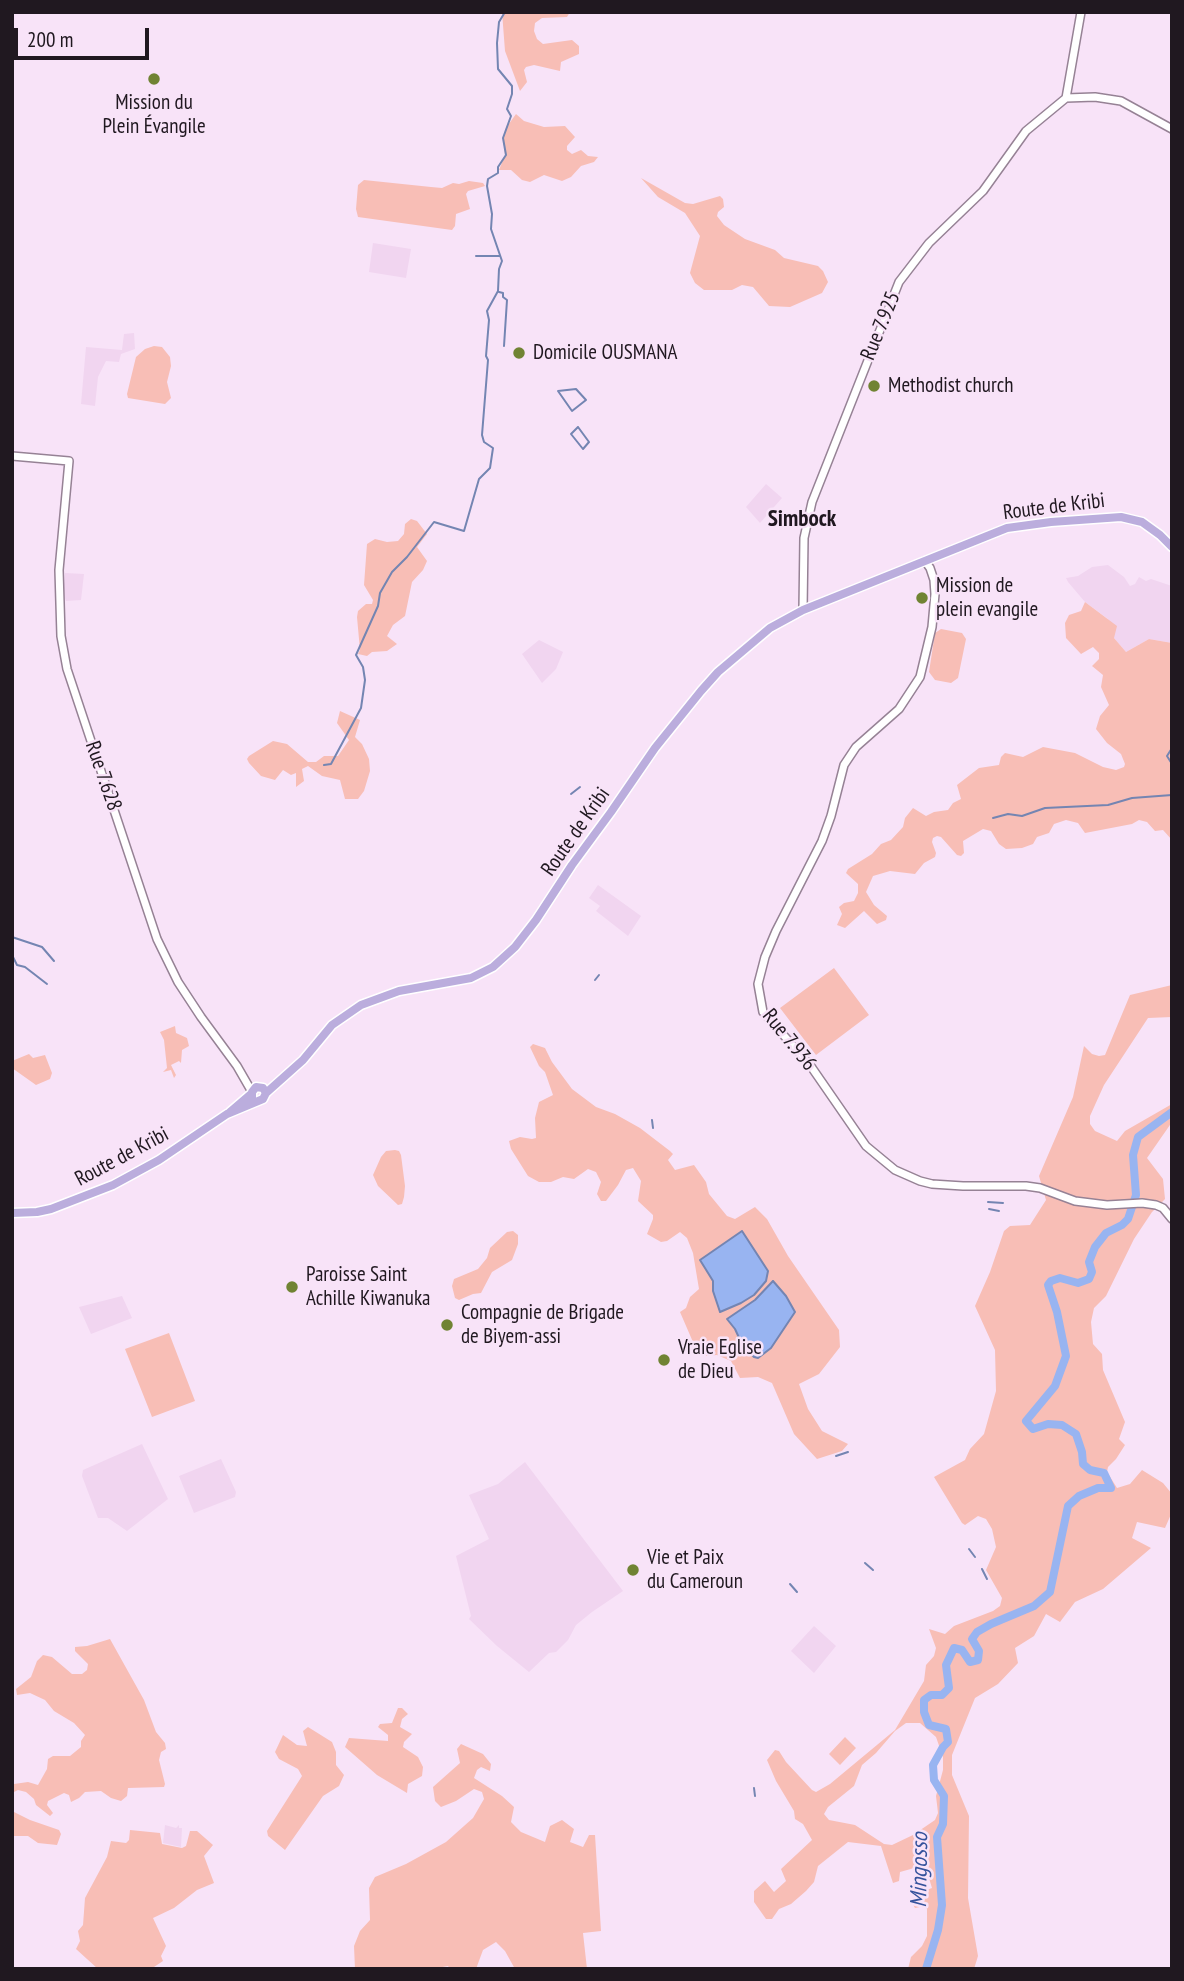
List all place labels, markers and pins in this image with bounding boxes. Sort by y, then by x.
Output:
marker: Mission du Plein Évangile [146,71,162,87]
place label: Mission du Plein Évangile [102,90,206,140]
place label: Domicile OUSMANA [533,340,677,366]
marker: Domicile OUSMANA [511,345,527,361]
place label: Methodist church [888,373,1013,399]
marker: Methodist church [866,378,882,394]
place label: Mission de plein evangile [936,573,1038,623]
marker: Mission de plein evangile [914,590,930,606]
place label: Paroisse Saint Achille Kiwanuka [306,1262,430,1312]
marker: Paroisse Saint Achille Kiwanuka [284,1279,300,1295]
place label: Compagnie de Brigade de Biyem-assi [461,1300,624,1350]
marker: Compagnie de Brigade de Biyem-assi [439,1317,455,1333]
place label: Vraie Eglise de Dieu [678,1335,762,1385]
marker: Vraie Eglise de Dieu [656,1352,672,1368]
place label: Vie et Paix du Cameroun [647,1545,743,1595]
marker: Vie et Paix du Cameroun [625,1562,641,1578]

